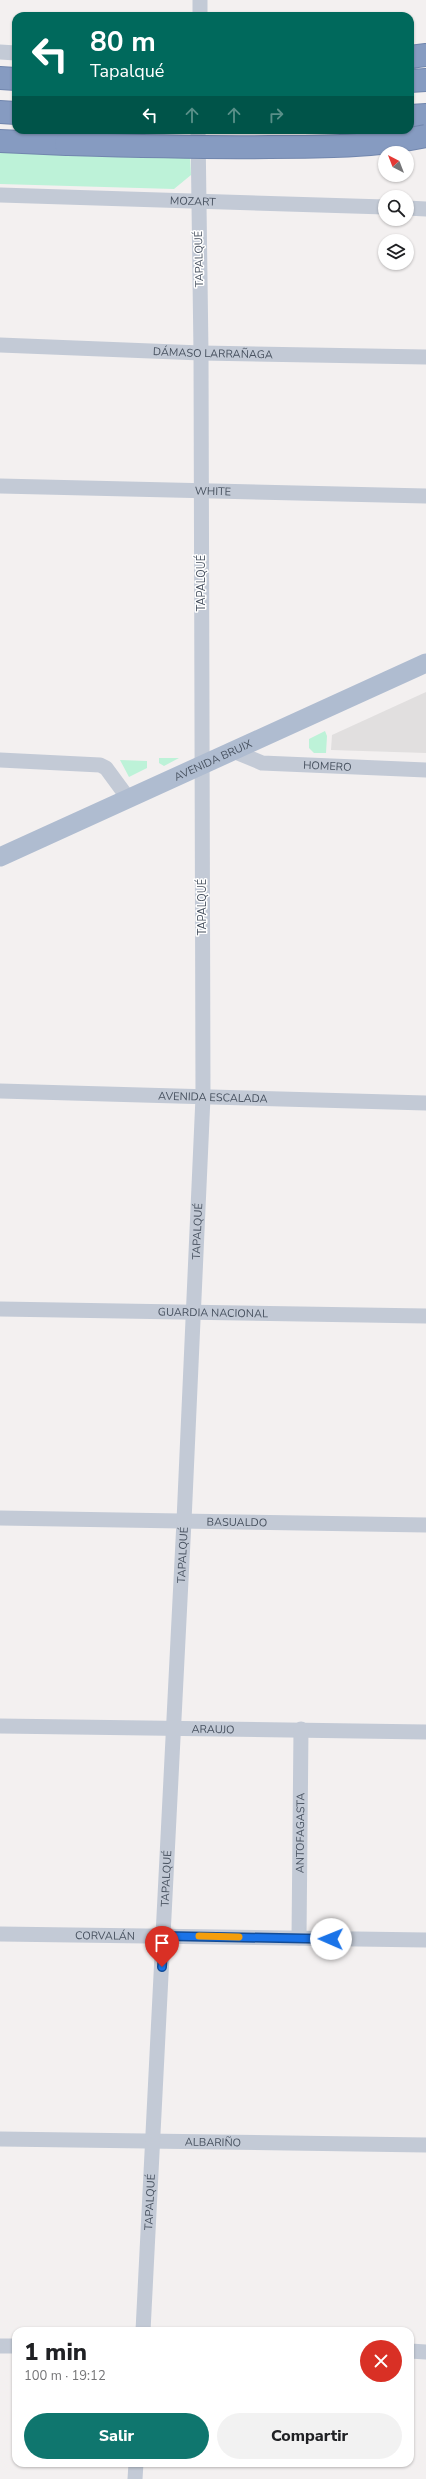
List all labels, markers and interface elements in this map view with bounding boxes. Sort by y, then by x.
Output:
text: 80 m [90,23,156,61]
icon: left [24,28,76,80]
text: Tapalqué [90,59,164,83]
icon: left [139,104,161,126]
icon: ahead [181,104,203,126]
icon: ahead [223,104,245,126]
icon: right [265,104,287,126]
north arrow [378,146,414,182]
map controls [378,146,414,270]
button: search [378,190,414,226]
street label: MOZART [170,193,216,209]
street label: TAPALQUÉ [190,231,207,287]
button: layers [378,234,414,270]
street label: DÁMASO LARRAÑAGA [153,343,273,362]
street label: WHITE [195,483,231,499]
street label: TAPALQUÉ [193,555,209,611]
street label: AVENIDA BRUIX [172,735,255,784]
street label: HOMERO [303,757,352,774]
street label: TAPALQUÉ [194,879,210,935]
street label: AVENIDA ESCALADA [158,1088,268,1106]
street label: TAPALQUÉ [188,1203,206,1260]
street label: GUARDIA NACIONAL [158,1304,268,1321]
street label: BASUALDO [207,1514,267,1530]
street label: TAPALQUÉ [173,1526,191,1584]
street label: ARAUJO [191,1721,235,1737]
street label: ANTOFAGASTA [292,1793,308,1873]
street label: TAPALQUÉ [157,1850,175,1907]
position arrow [310,1918,352,1960]
pin [145,1926,179,1967]
street label: CORVALÁN [75,1927,135,1943]
icon: arrive [151,1932,173,1954]
street label: ALBARIÑO [185,2134,241,2150]
street label: TAPALQUÉ [141,2174,158,2231]
text: 1 min [24,2336,87,2368]
button: close [360,2340,402,2382]
text: 100 m · 19:12 [24,2367,106,2385]
button: Salir [24,2413,209,2459]
button: Compartir [217,2413,402,2459]

